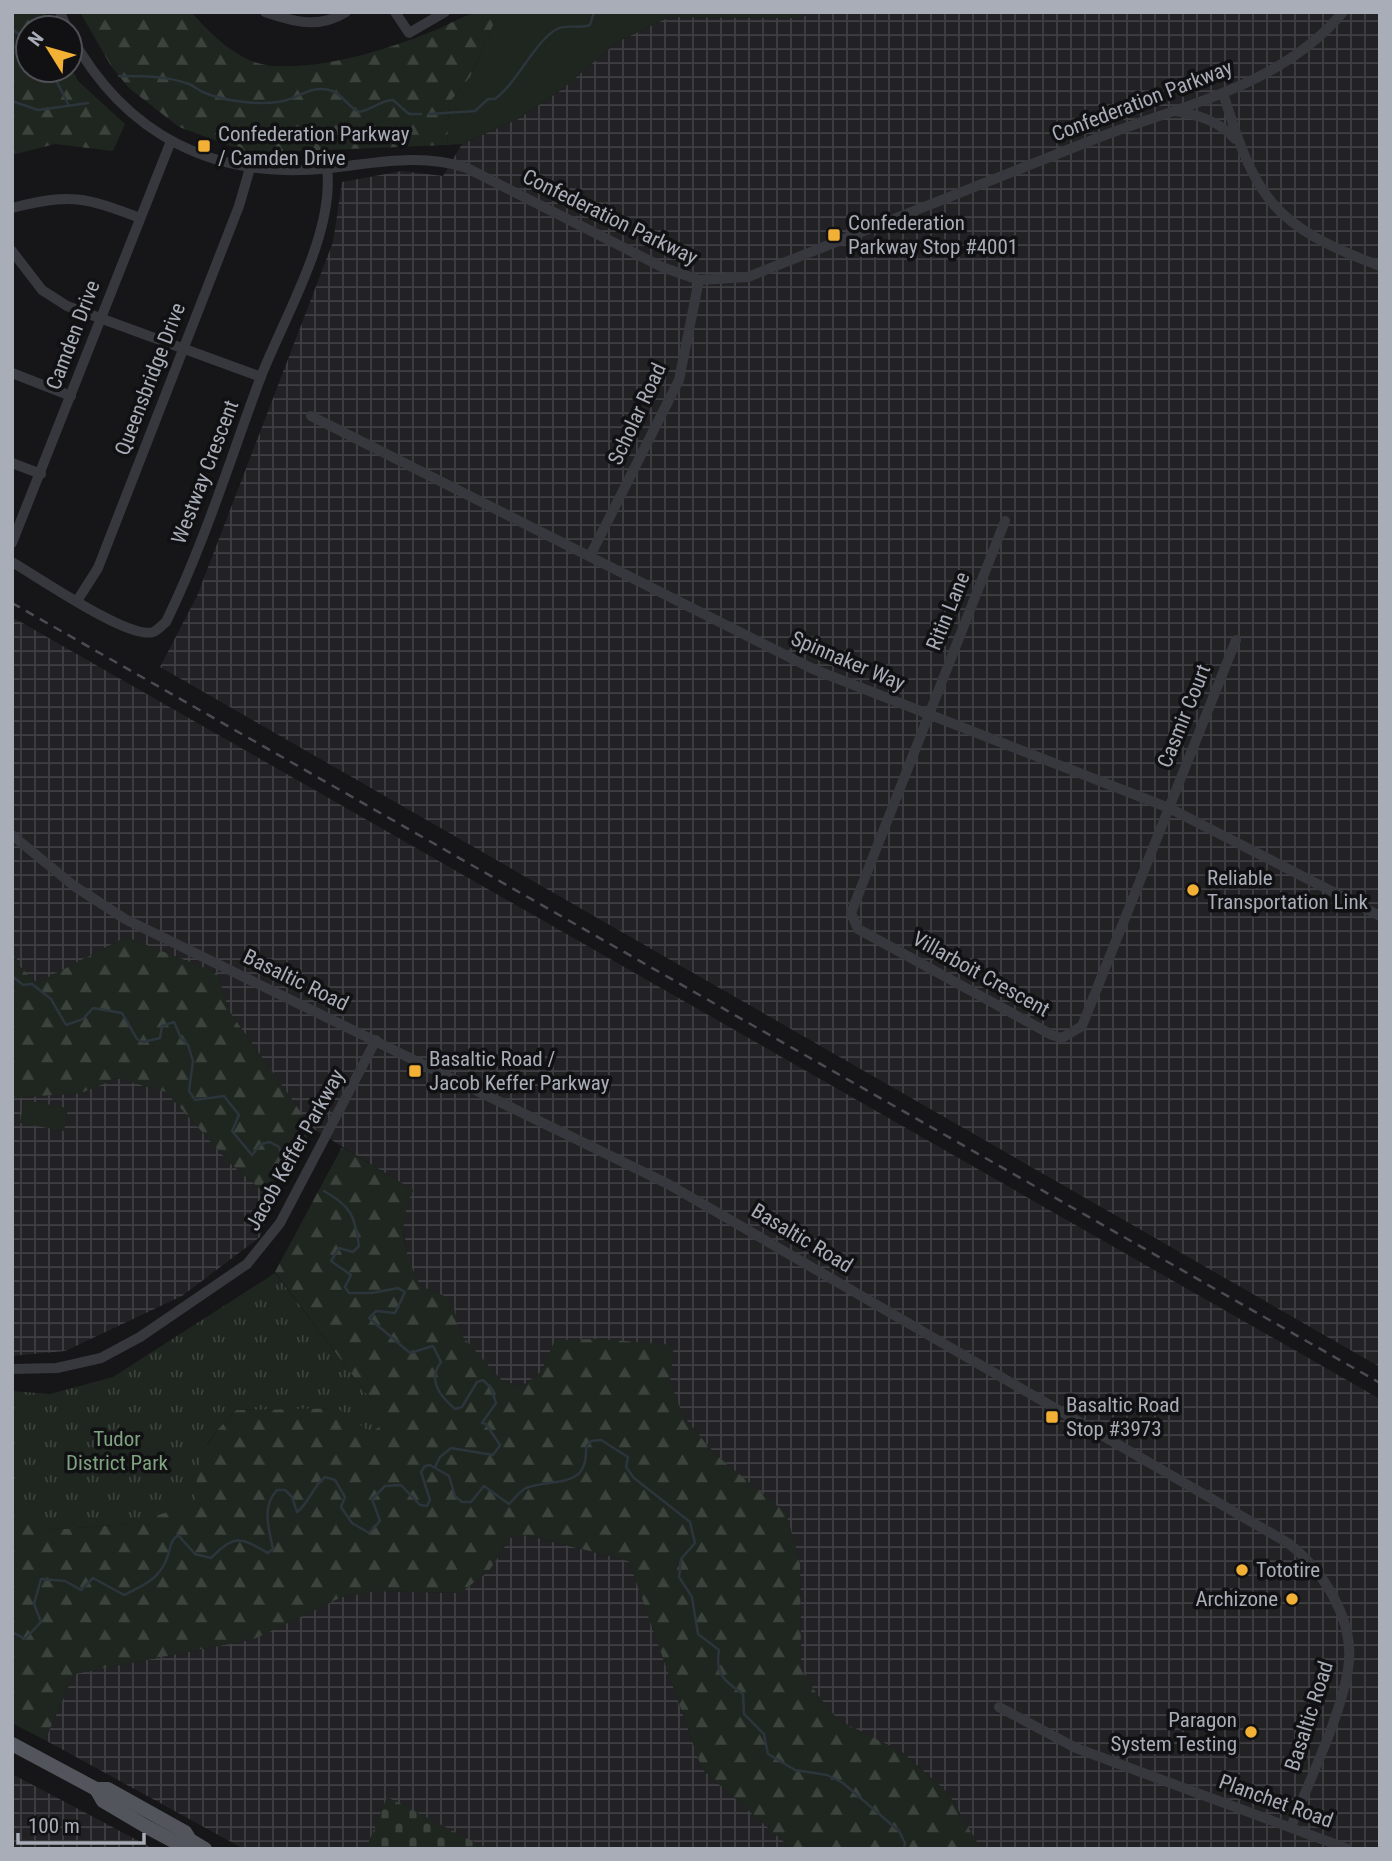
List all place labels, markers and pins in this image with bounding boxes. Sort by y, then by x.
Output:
place label: Confederation Parkway / Camden Drive [218,122,410,170]
marker: Confederation Parkway / Camden Drive [196,138,212,154]
place label: Confederation Parkway Stop #4001 [848,211,1018,259]
marker: Confederation Parkway Stop #4001 [826,227,842,243]
place label: Reliable Transportation Link [1207,866,1369,914]
marker: Reliable Transportation Link [1185,882,1201,898]
place label: Basaltic Road / Jacob Keffer Parkway [429,1047,610,1095]
marker: Basaltic Road / Jacob Keffer Parkway [407,1063,423,1079]
place label: Basaltic Road Stop #3973 [1066,1393,1180,1441]
marker: Basaltic Road Stop #3973 [1044,1409,1060,1425]
place label: Tototire [1256,1558,1320,1582]
marker: Tototire [1234,1562,1250,1578]
place label: Archizone [1195,1587,1278,1611]
marker: Archizone [1284,1591,1300,1607]
place label: Paragon System Testing [1111,1708,1237,1756]
marker: Paragon System Testing [1243,1724,1259,1740]

